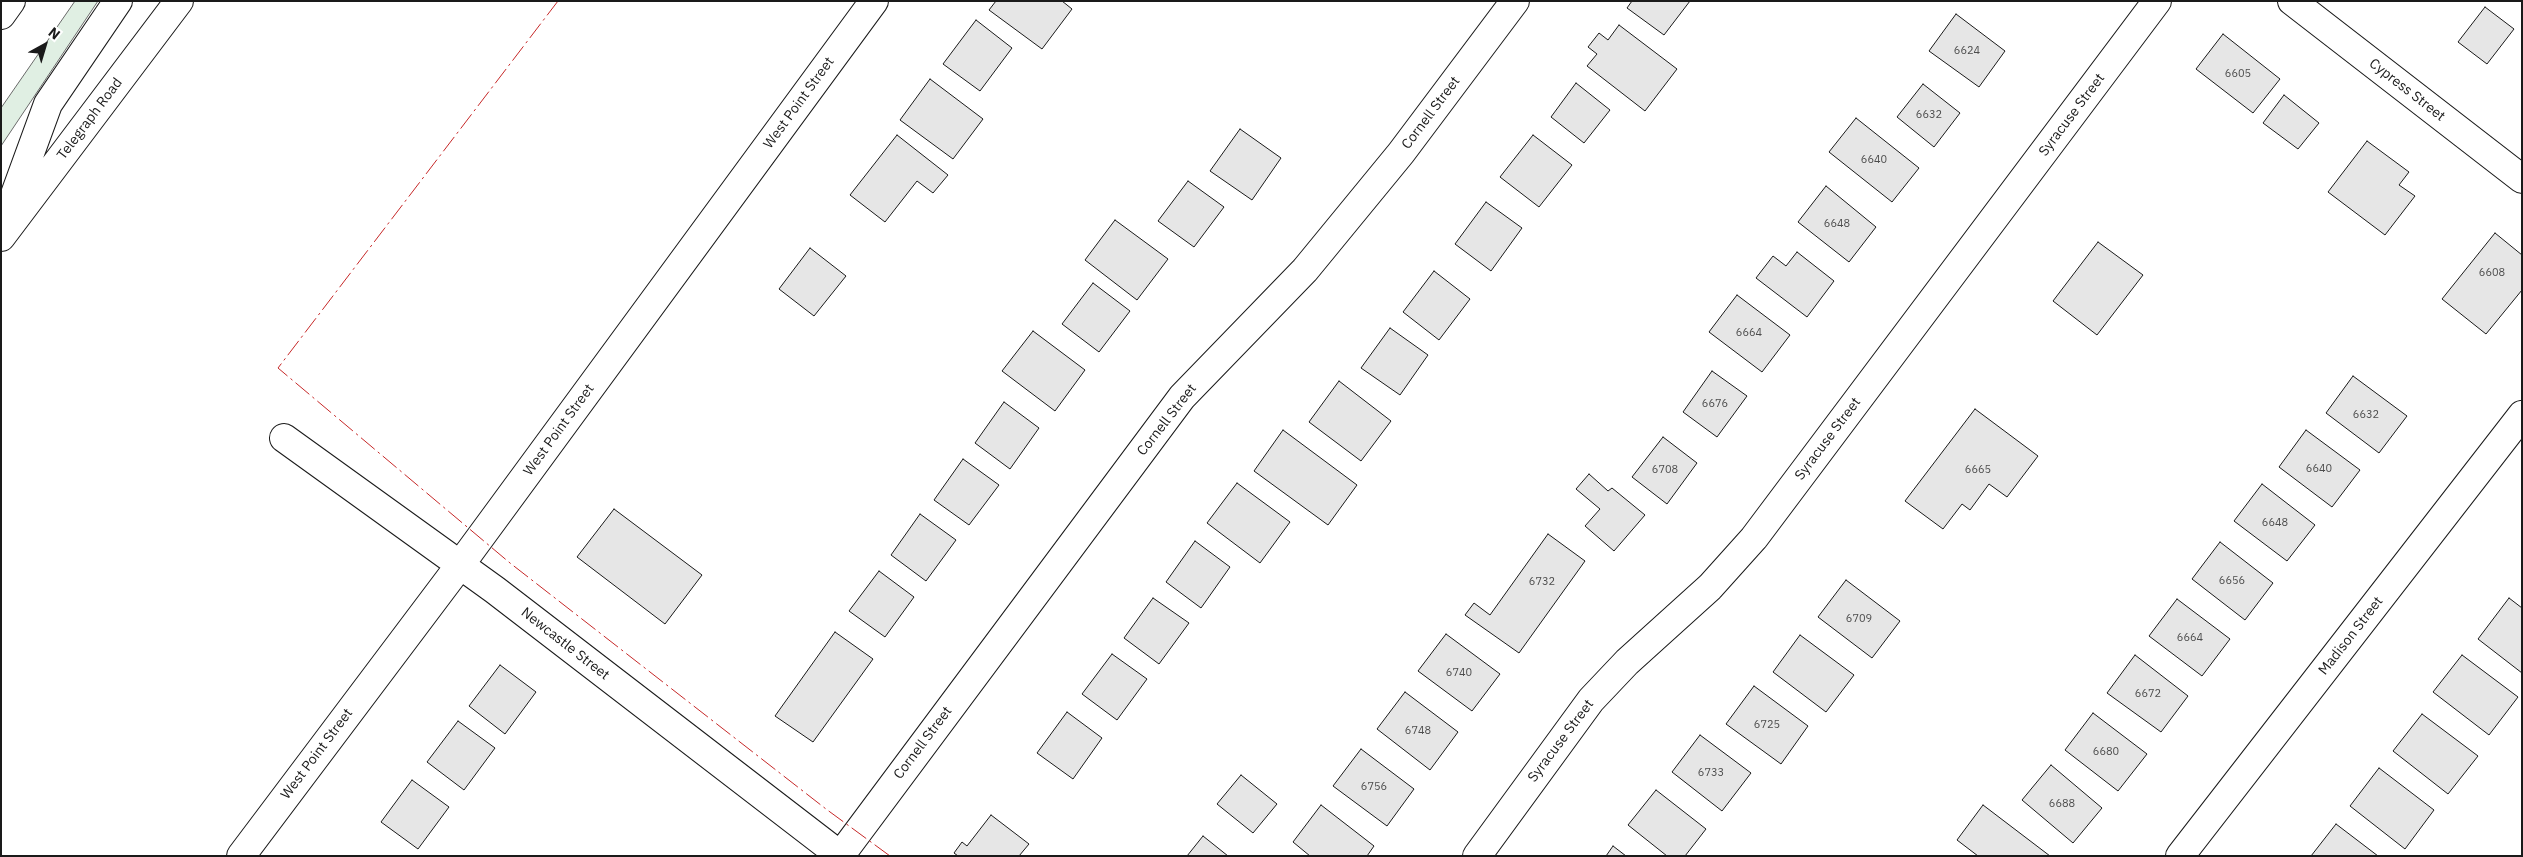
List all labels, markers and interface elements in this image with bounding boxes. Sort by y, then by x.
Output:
north arrow [20,20,70,70]
text: N [45,23,64,44]
house number: 6624 [1954,44,1980,58]
street label: West Point Street [760,54,838,152]
street label: Cypress Street [2366,55,2448,125]
house number: 6605 [2225,67,2251,81]
street label: Syracuse Street [2036,70,2108,160]
street label: Cornell Street [1398,73,1464,153]
street label: Telegraph Road [54,75,126,163]
house number: 6632 [1916,108,1942,122]
house number: 6640 [1861,153,1887,167]
house number: 6648 [1824,217,1850,231]
house number: 6608 [2479,266,2505,280]
house number: 6664 [1736,326,1762,340]
street label: West Point Street [520,381,598,479]
street label: Cornell Street [1134,381,1200,459]
street label: Syracuse Street [1792,394,1864,484]
house number: 6676 [1702,397,1728,411]
house number: 6632 [2353,408,2379,422]
house number: 6640 [2306,462,2332,476]
house number: 6708 [1652,463,1678,477]
house number: 6665 [1965,463,1991,477]
house number: 6648 [2262,516,2288,530]
house number: 6656 [2219,574,2245,588]
house number: 6732 [1529,575,1555,589]
street label: Madison Street [2315,593,2387,679]
street label: Newcastle Street [517,604,613,684]
house number: 6709 [1846,612,1872,626]
house number: 6664 [2177,631,2203,645]
house number: 6740 [1446,666,1472,680]
house number: 6672 [2135,687,2161,701]
street label: Syracuse Street [1525,696,1597,786]
street label: Cornell Street [890,703,956,783]
street label: West Point Street [277,705,357,803]
house number: 6725 [1754,718,1780,732]
house number: 6748 [1405,724,1431,738]
house number: 6680 [2093,745,2119,759]
house number: 6733 [1698,766,1724,780]
house number: 6756 [1361,780,1387,794]
house number: 6688 [2049,797,2075,811]

